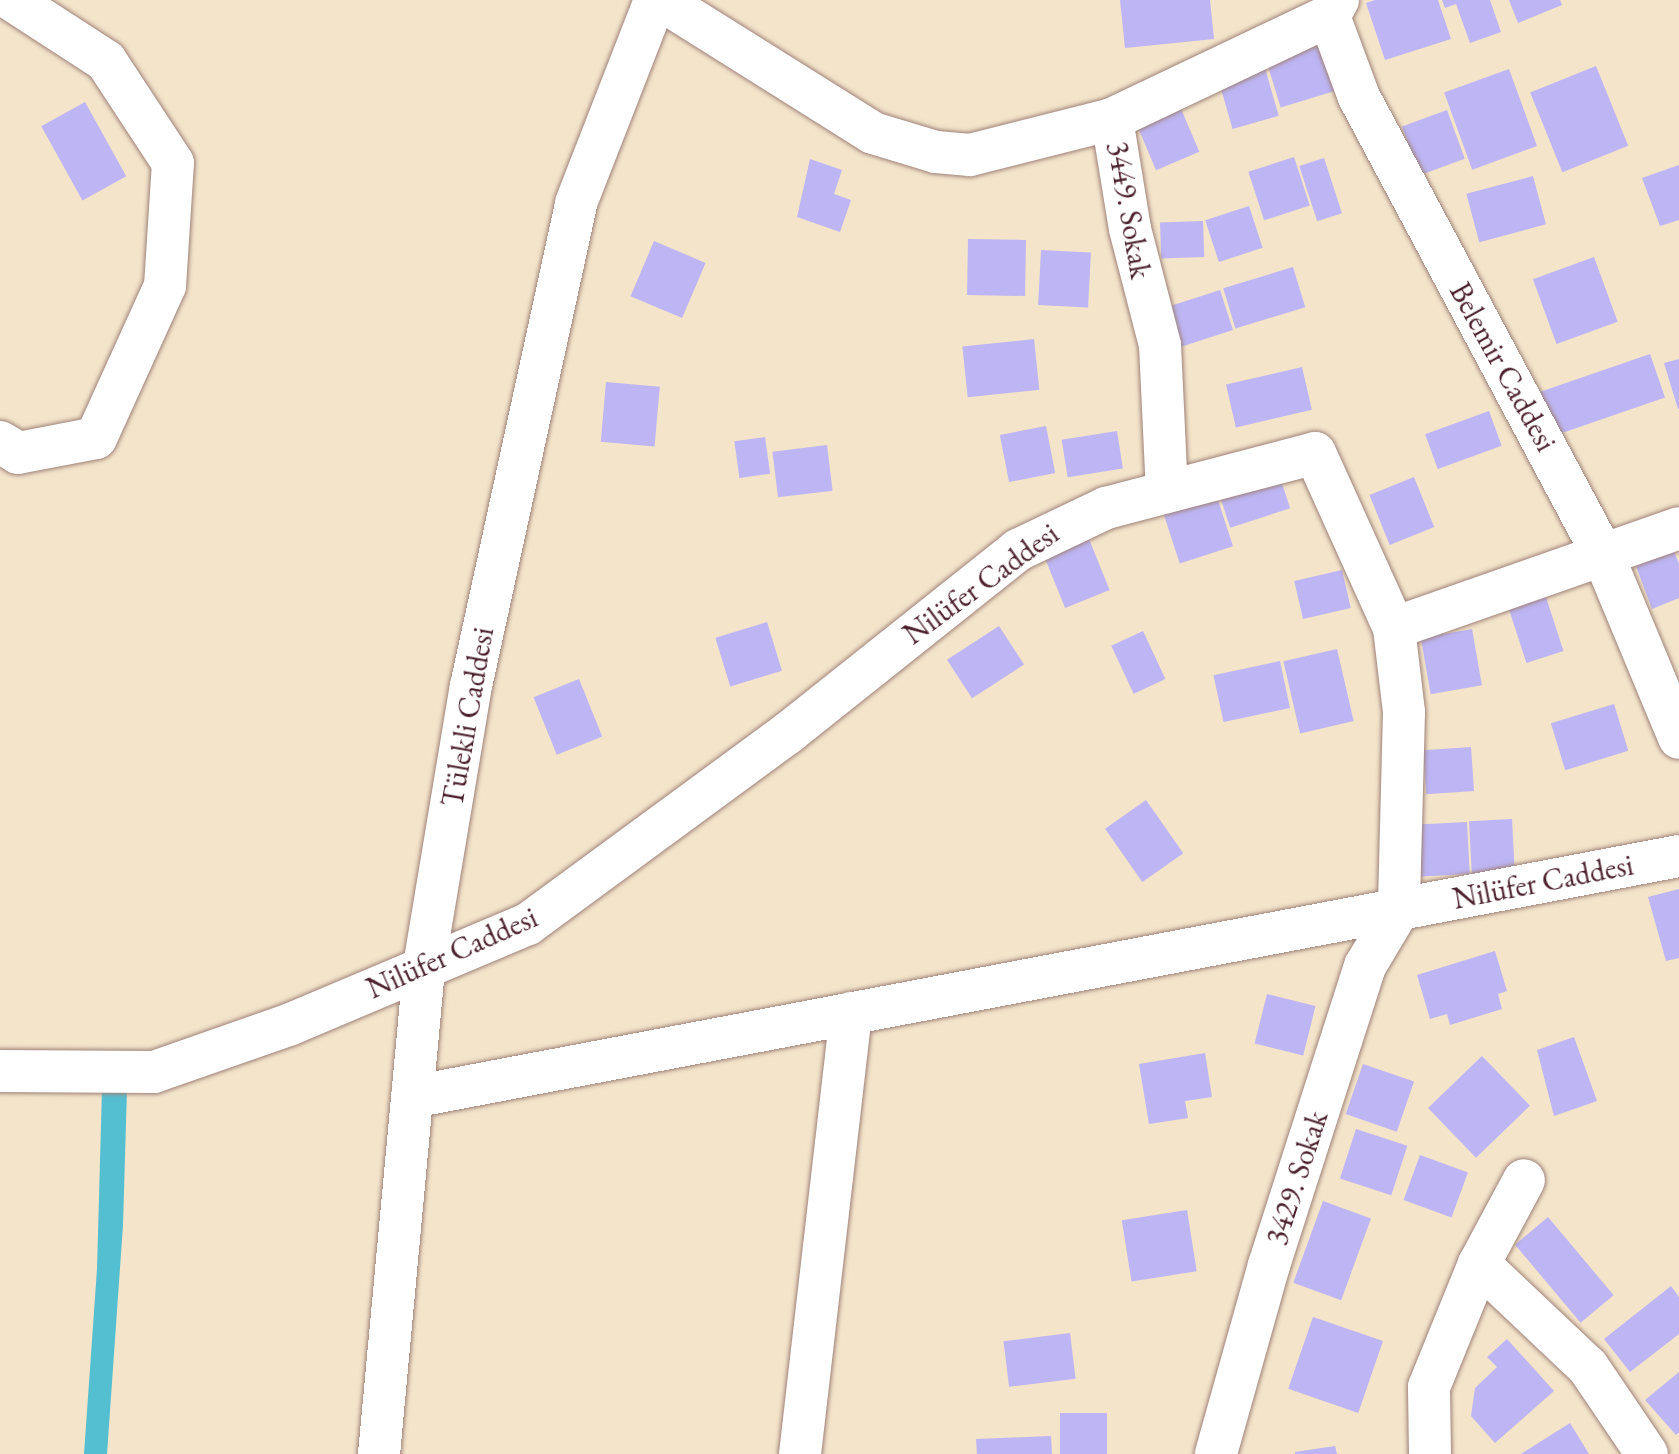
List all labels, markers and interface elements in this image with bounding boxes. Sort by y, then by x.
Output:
street label: 3449. Sokak [1099,138,1159,282]
street label: Belemir Caddesi [1442,276,1564,458]
street label: Nilüfer Caddesi [896,516,1066,652]
street label: Tülekli Caddesi [434,624,502,810]
street label: Nilüfer Caddesi [1450,847,1636,917]
street label: Nilüfer Caddesi [361,899,543,1007]
street label: 3429. Sokak [1258,1106,1336,1250]

